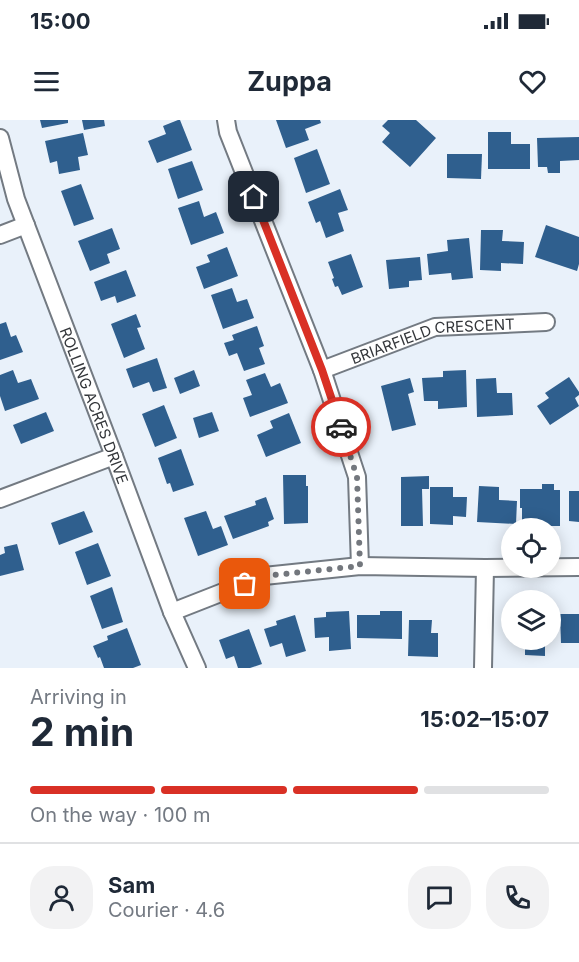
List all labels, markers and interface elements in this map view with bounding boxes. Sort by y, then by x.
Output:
text: 15:00 [30,8,91,34]
icon: menu [30,65,63,98]
text: Zuppa [247,65,332,98]
icon: heart [516,65,549,98]
pin [228,171,279,222]
icon: home [237,180,270,213]
street label: BRIARFIELD CRESCENT [348,314,515,368]
street label: ROLLING ACRES DRIVE [56,324,133,486]
courier [311,397,371,457]
icon: car [325,411,358,444]
map controls [501,518,561,650]
button: locate [501,518,561,578]
pin [219,558,270,609]
icon: bag [228,567,261,600]
button: layers [501,590,561,650]
text: Arriving in [30,685,127,709]
text: 15:02–15:07 [420,706,549,732]
text: 2 min [30,708,134,755]
text: On the way · 100 m [30,803,210,827]
button: person [30,866,93,929]
button: chat [408,866,471,929]
button: phone [486,866,549,929]
text: Sam [108,872,155,898]
text: Courier · 4.6 [108,898,225,922]

